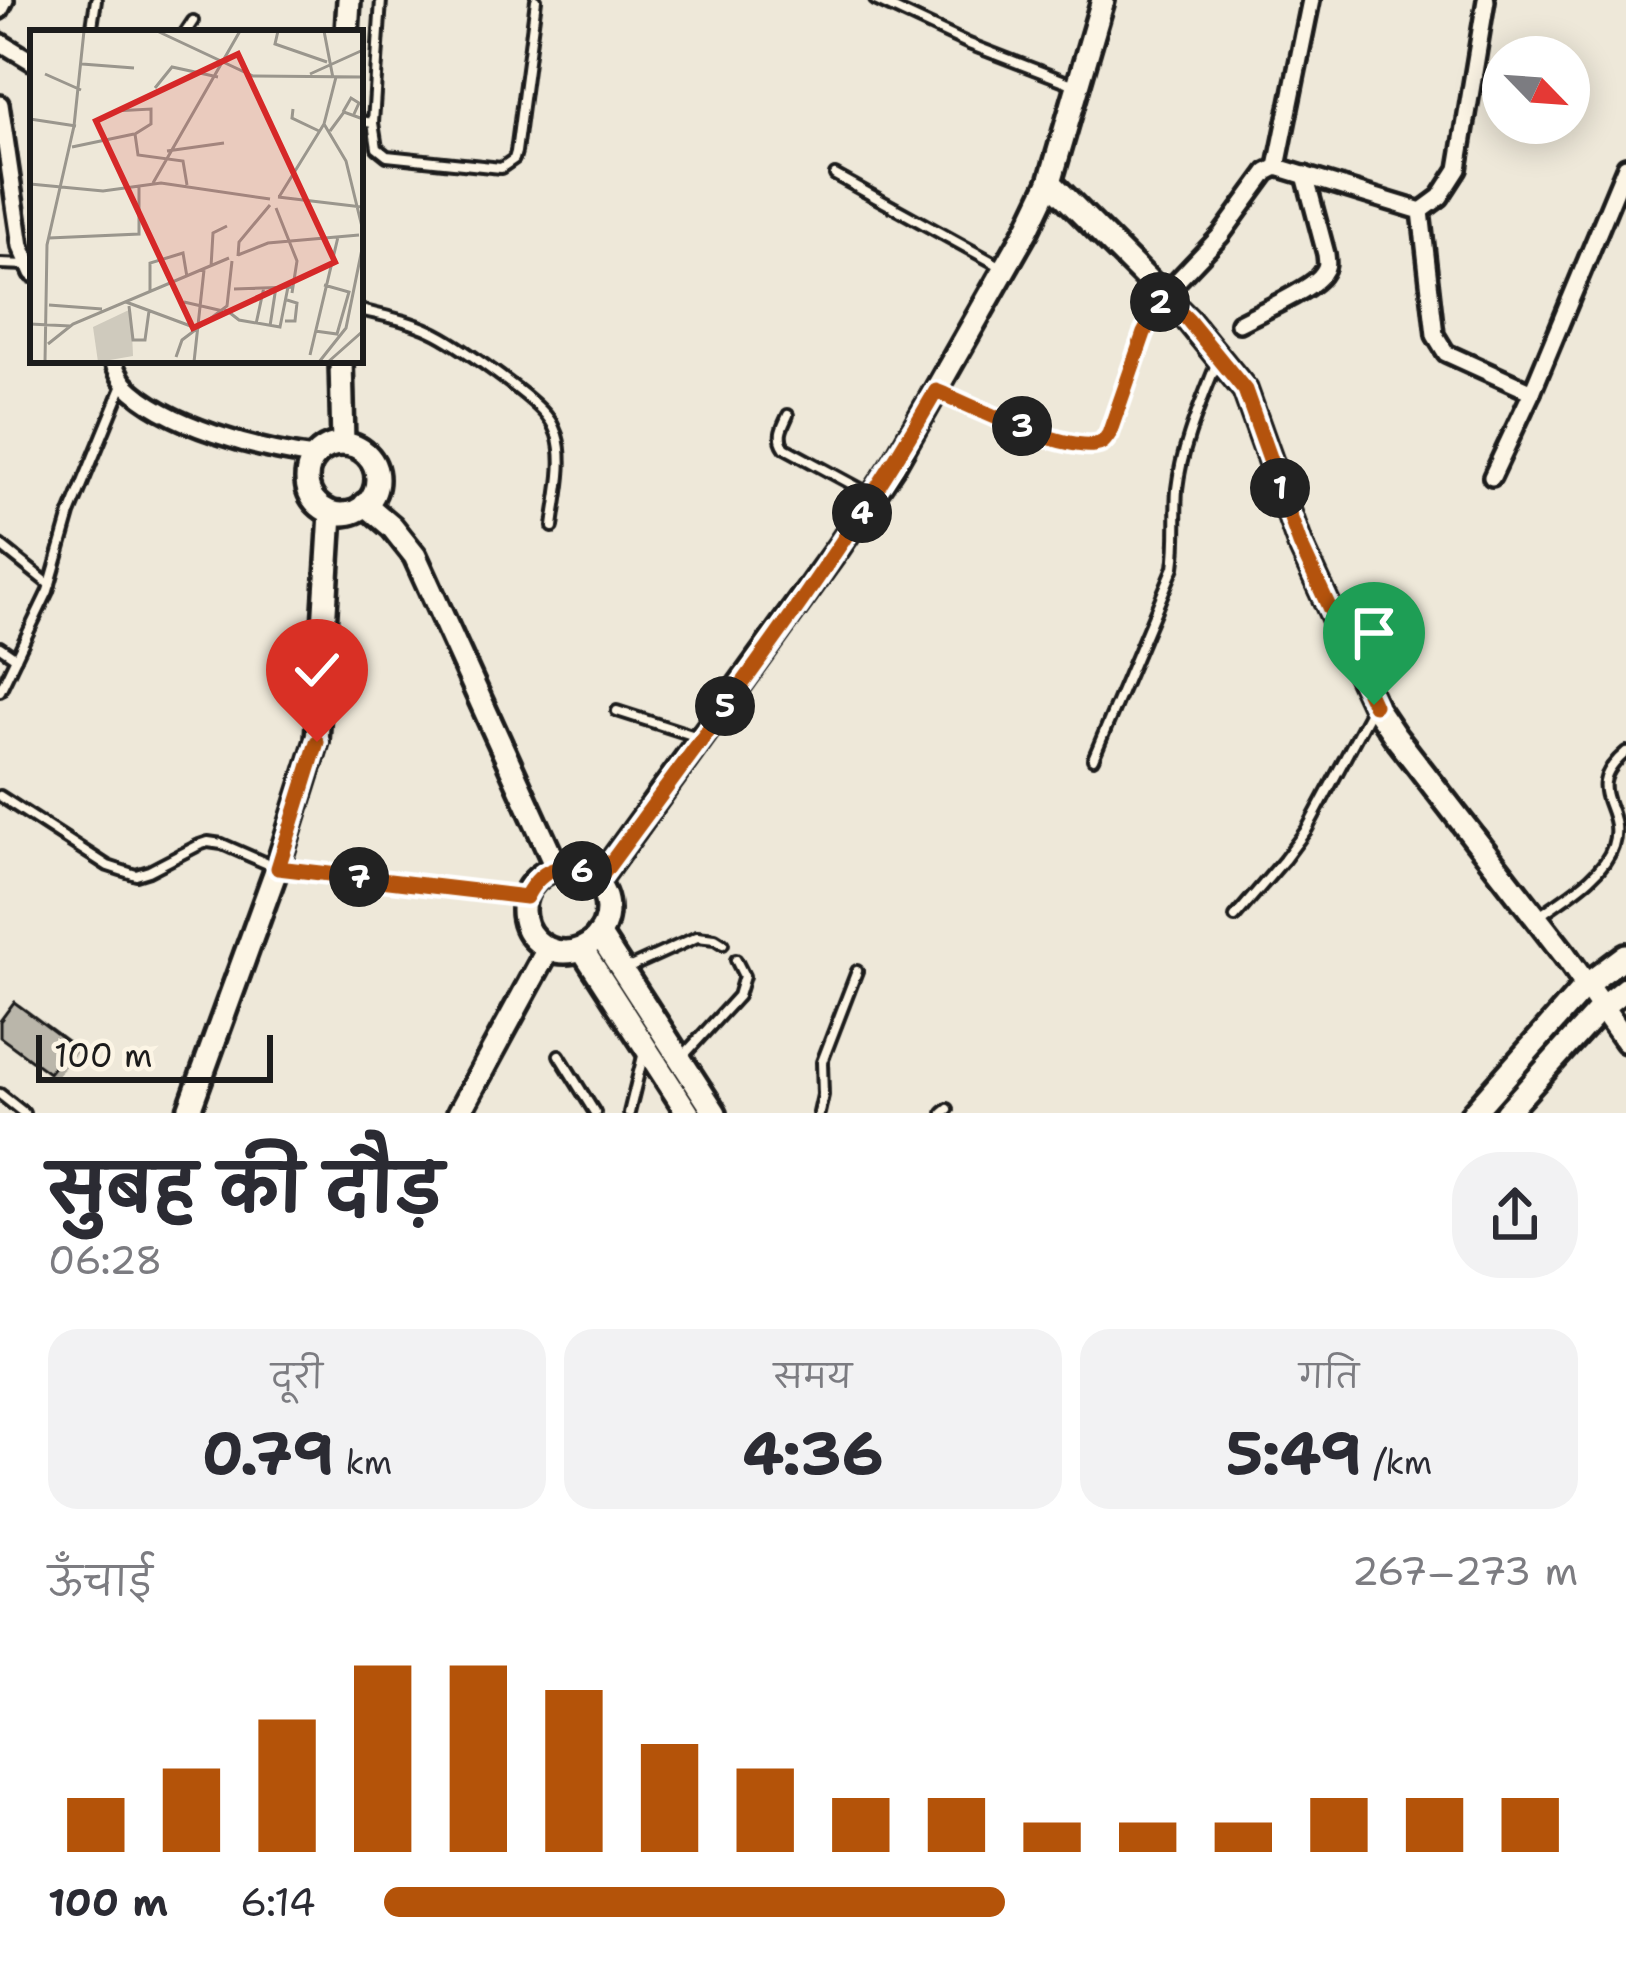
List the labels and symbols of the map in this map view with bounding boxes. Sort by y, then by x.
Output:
inset map [30,30,363,363]
north arrow [1482,36,1590,144]
pin: 2 [1130,272,1190,332]
pin: 3 [992,396,1052,456]
pin: 1 [1250,458,1310,518]
pin: 4 [832,483,892,543]
pin [1323,582,1425,705]
pin [266,619,368,742]
pin: 5 [695,676,755,736]
pin: 6 [552,841,612,901]
pin: 7 [329,847,389,907]
scale bar [36,1029,273,1082]

